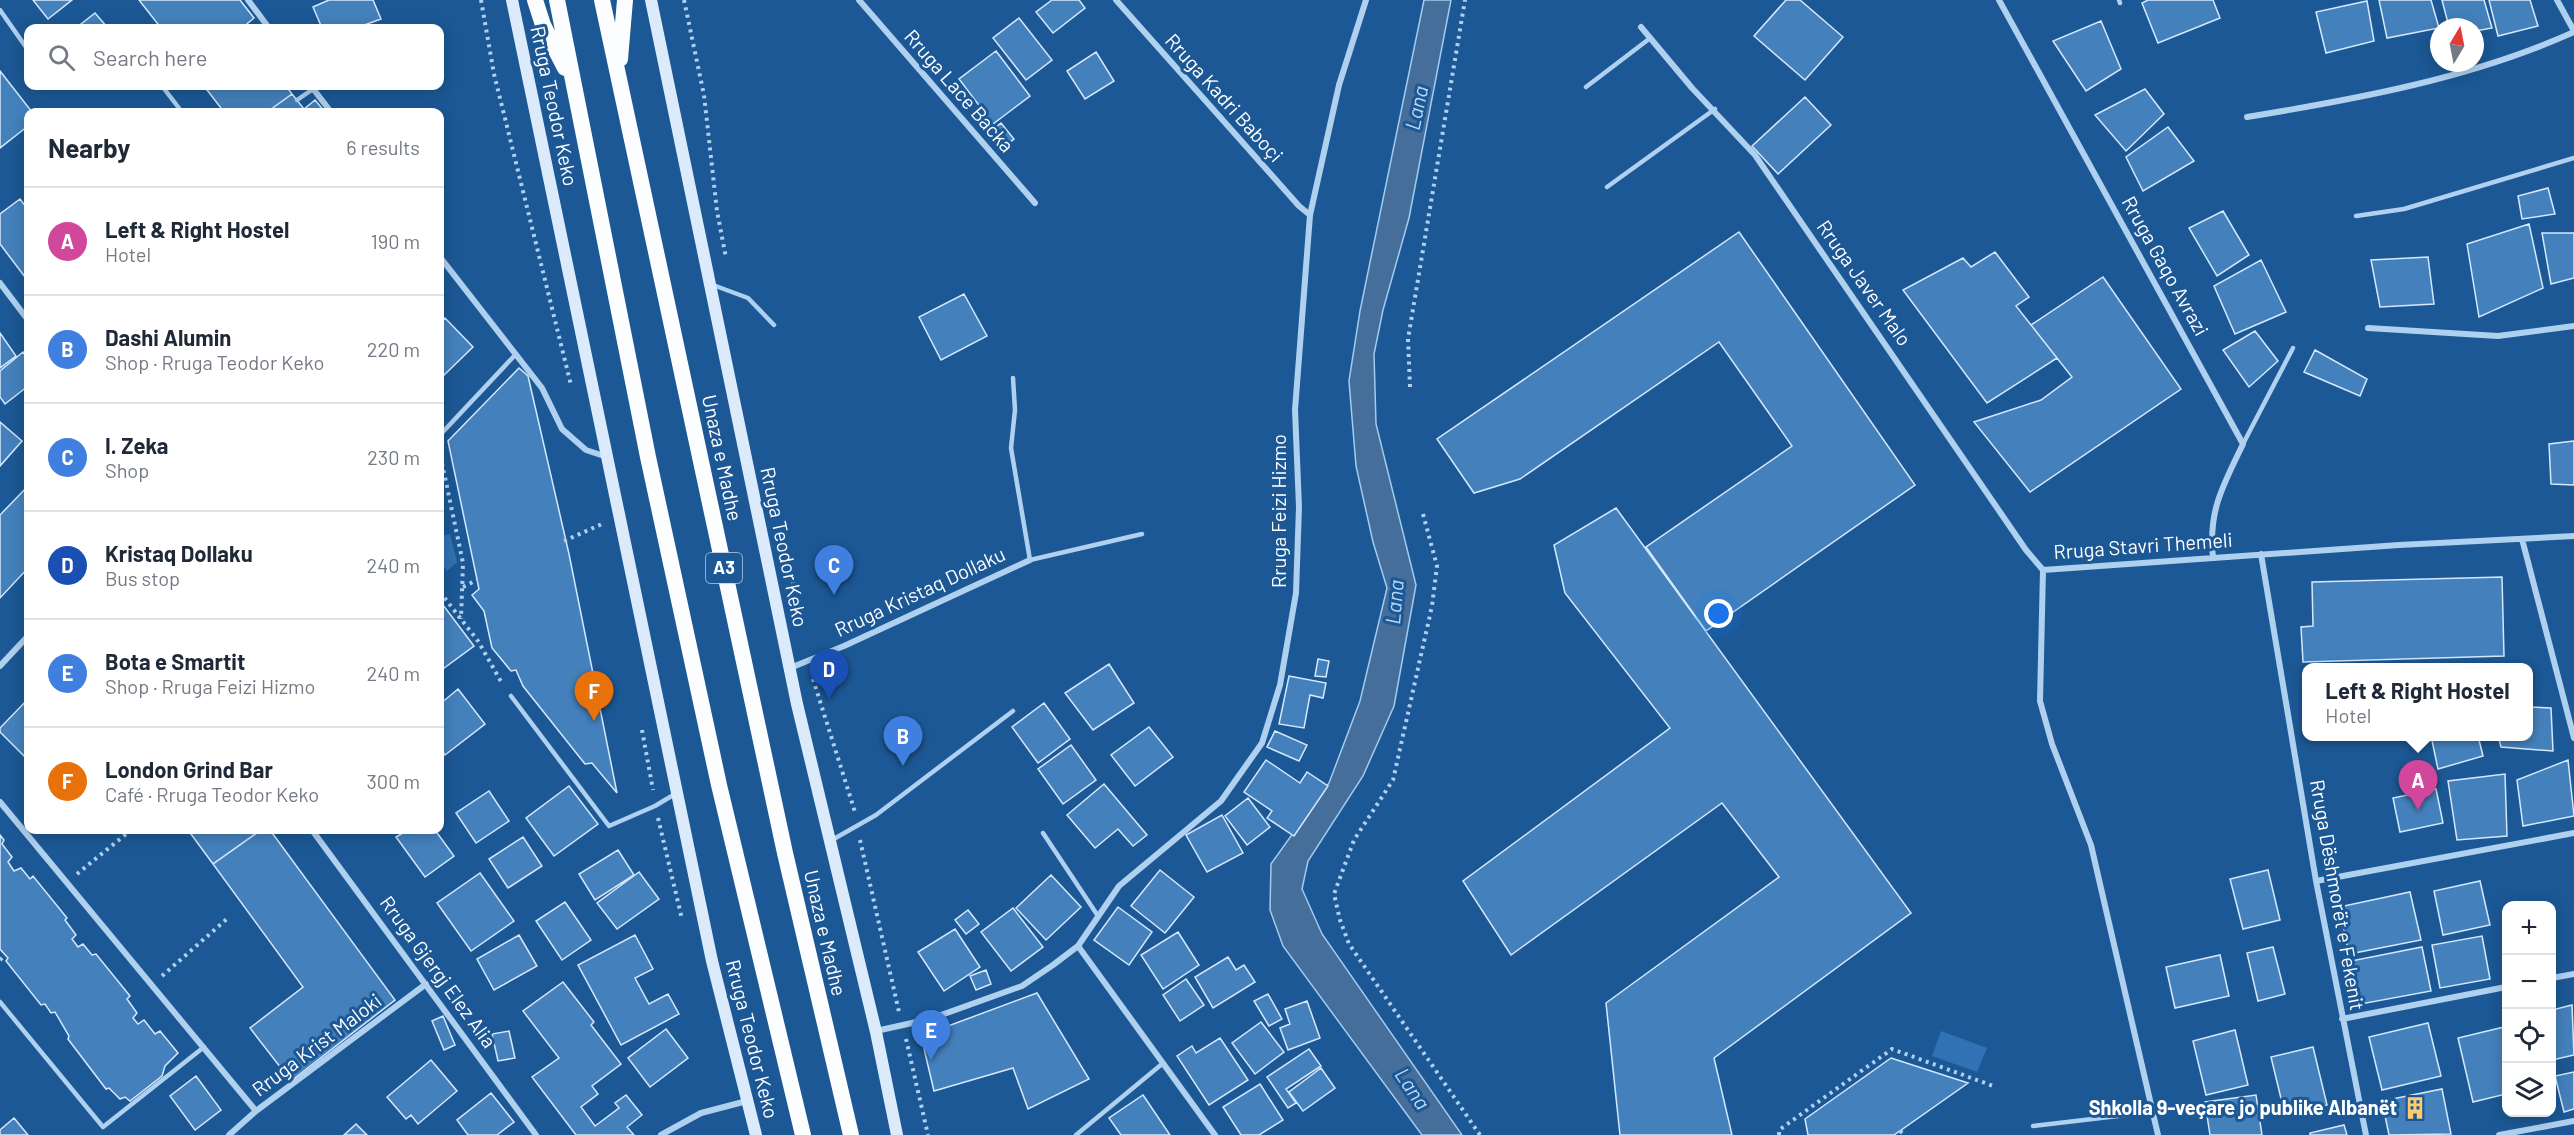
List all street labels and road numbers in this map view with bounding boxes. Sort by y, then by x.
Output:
street label: Rruga Teodor Keko [526,24,584,188]
street label: Rruga Lace Backa [900,24,1020,157]
street label: Rruga Kadri Baboçi [1161,28,1289,167]
street label: Rruga Gaqo Avrazi [2118,191,2214,340]
street label: Rruga Javer Malo [1813,215,1917,350]
street label: Unaza e Madhe [698,392,748,523]
street label: Rruga Feizi Hizmo [1266,434,1290,588]
street label: Rruga Teodor Keko [756,465,814,629]
street label: Rruga Stavri Themeli [2053,527,2233,563]
street label: Rruga Kristaq Dollaku [831,541,1009,641]
road number: A3 [706,553,742,583]
street label: Rruga Dëshmorët e Fekenit [2306,778,2370,1012]
street label: Unaza e Madhe [800,867,852,998]
street label: Rruga Gjergj Elez Alia [376,891,502,1052]
street label: Rruga Teodor Keko [722,957,784,1121]
street label: Rruga Krist Maloki [247,988,386,1101]

